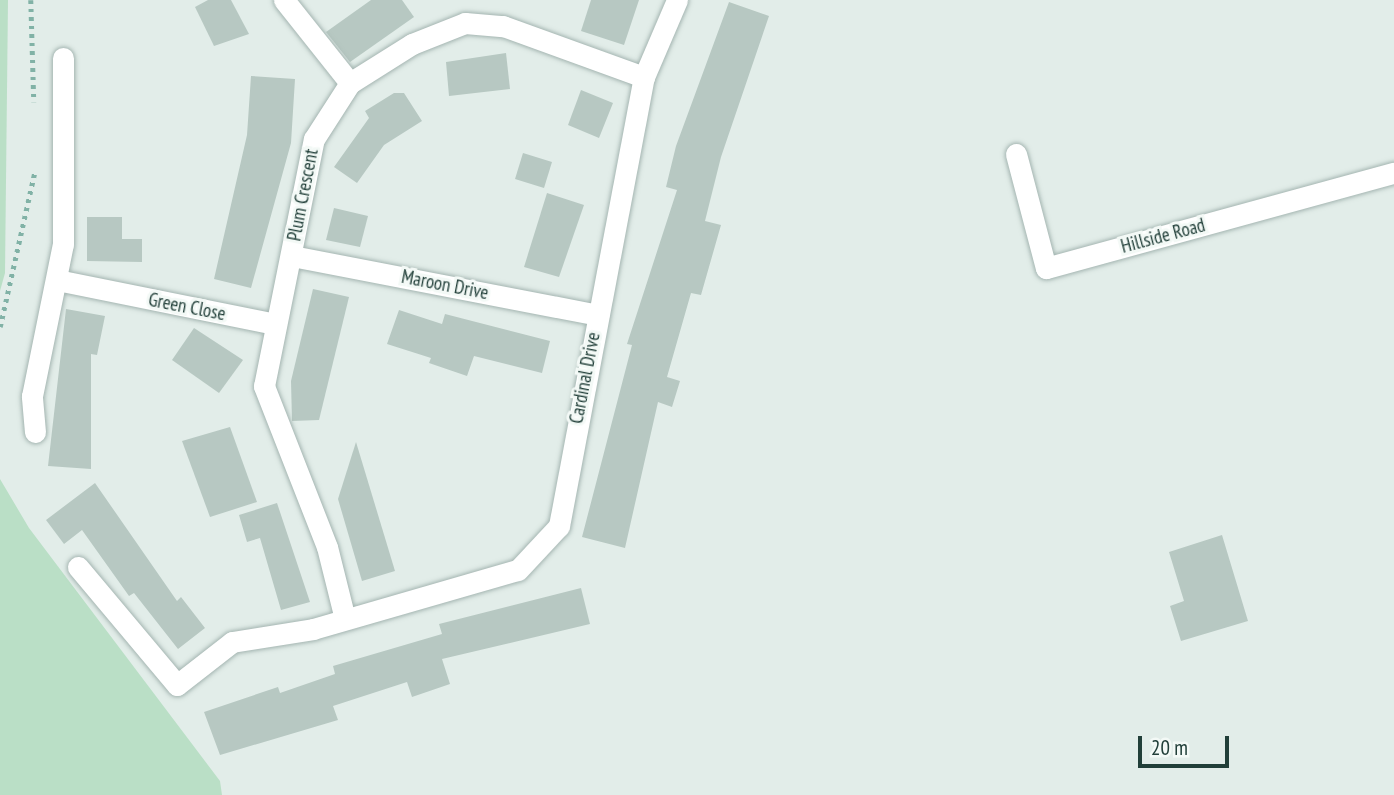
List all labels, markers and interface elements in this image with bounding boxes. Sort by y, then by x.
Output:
street label: Plum Crescent [283,147,323,243]
street label: Hillside Road [1118,214,1208,258]
street label: Maroon Drive [400,265,490,305]
street label: Green Close [147,288,227,326]
street label: Cardinal Drive [565,330,605,426]
scale bar [1142,722,1233,766]
text: 20 m [1151,734,1188,761]

